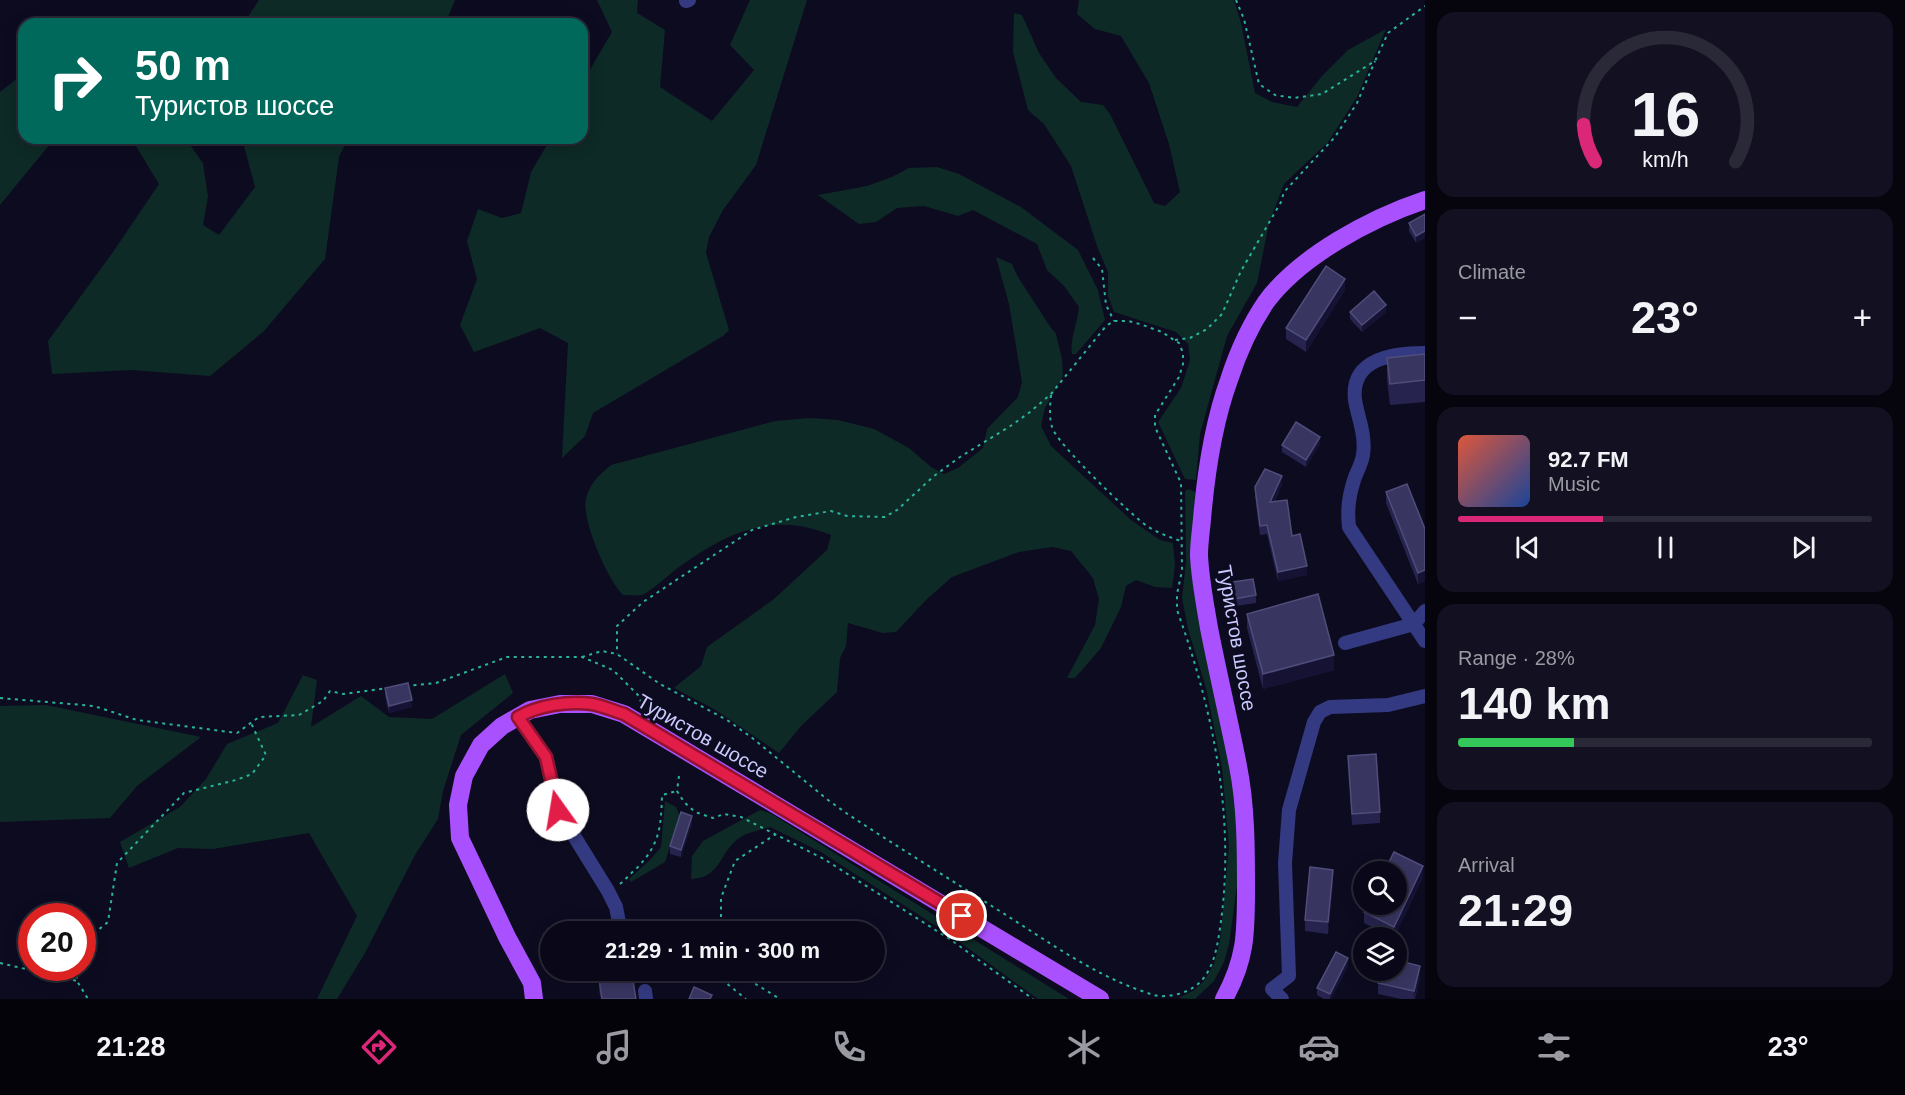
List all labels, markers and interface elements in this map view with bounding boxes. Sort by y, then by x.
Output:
icon: right [36,42,114,120]
text: 50 m [135,42,231,89]
text: 16 [1630,80,1700,149]
text: Туристов шоссе [135,91,334,121]
text: km/h [1642,148,1688,172]
text: Climate [1458,261,1526,283]
text: 23° [1631,292,1699,343]
text: − [1458,299,1477,336]
text: + [1853,299,1872,336]
text: 92.7 FM [1548,447,1629,472]
text: Music [1548,473,1600,495]
icon: previous [1511,531,1544,564]
icon: pause [1649,531,1682,564]
icon: next [1787,531,1820,564]
street label: Туристов шоссе [1213,563,1261,713]
text: Range · 28% [1458,647,1575,669]
text: 140 km [1458,678,1611,729]
street label: Туристов шоссе [634,690,772,782]
position arrow [526,778,590,842]
text: Arrival [1458,854,1515,876]
map controls [1353,861,1407,981]
button: search [1353,861,1407,915]
text: 21:29 [1458,885,1573,936]
pin [936,890,987,941]
icon: arrive [945,899,978,932]
speed limit sign: 20 [18,903,96,981]
button: layers [1353,927,1407,981]
text: 21:29 · 1 min · 300 m [605,938,820,963]
icon: directions [358,1026,400,1068]
icon: music [593,1026,635,1068]
icon: phone [828,1026,870,1068]
icon: climate [1063,1026,1105,1068]
icon: car [1298,1026,1340,1068]
icon: filters [1533,1026,1575,1068]
text: 21:28 [96,1032,166,1062]
text: 23° [1768,1032,1808,1062]

